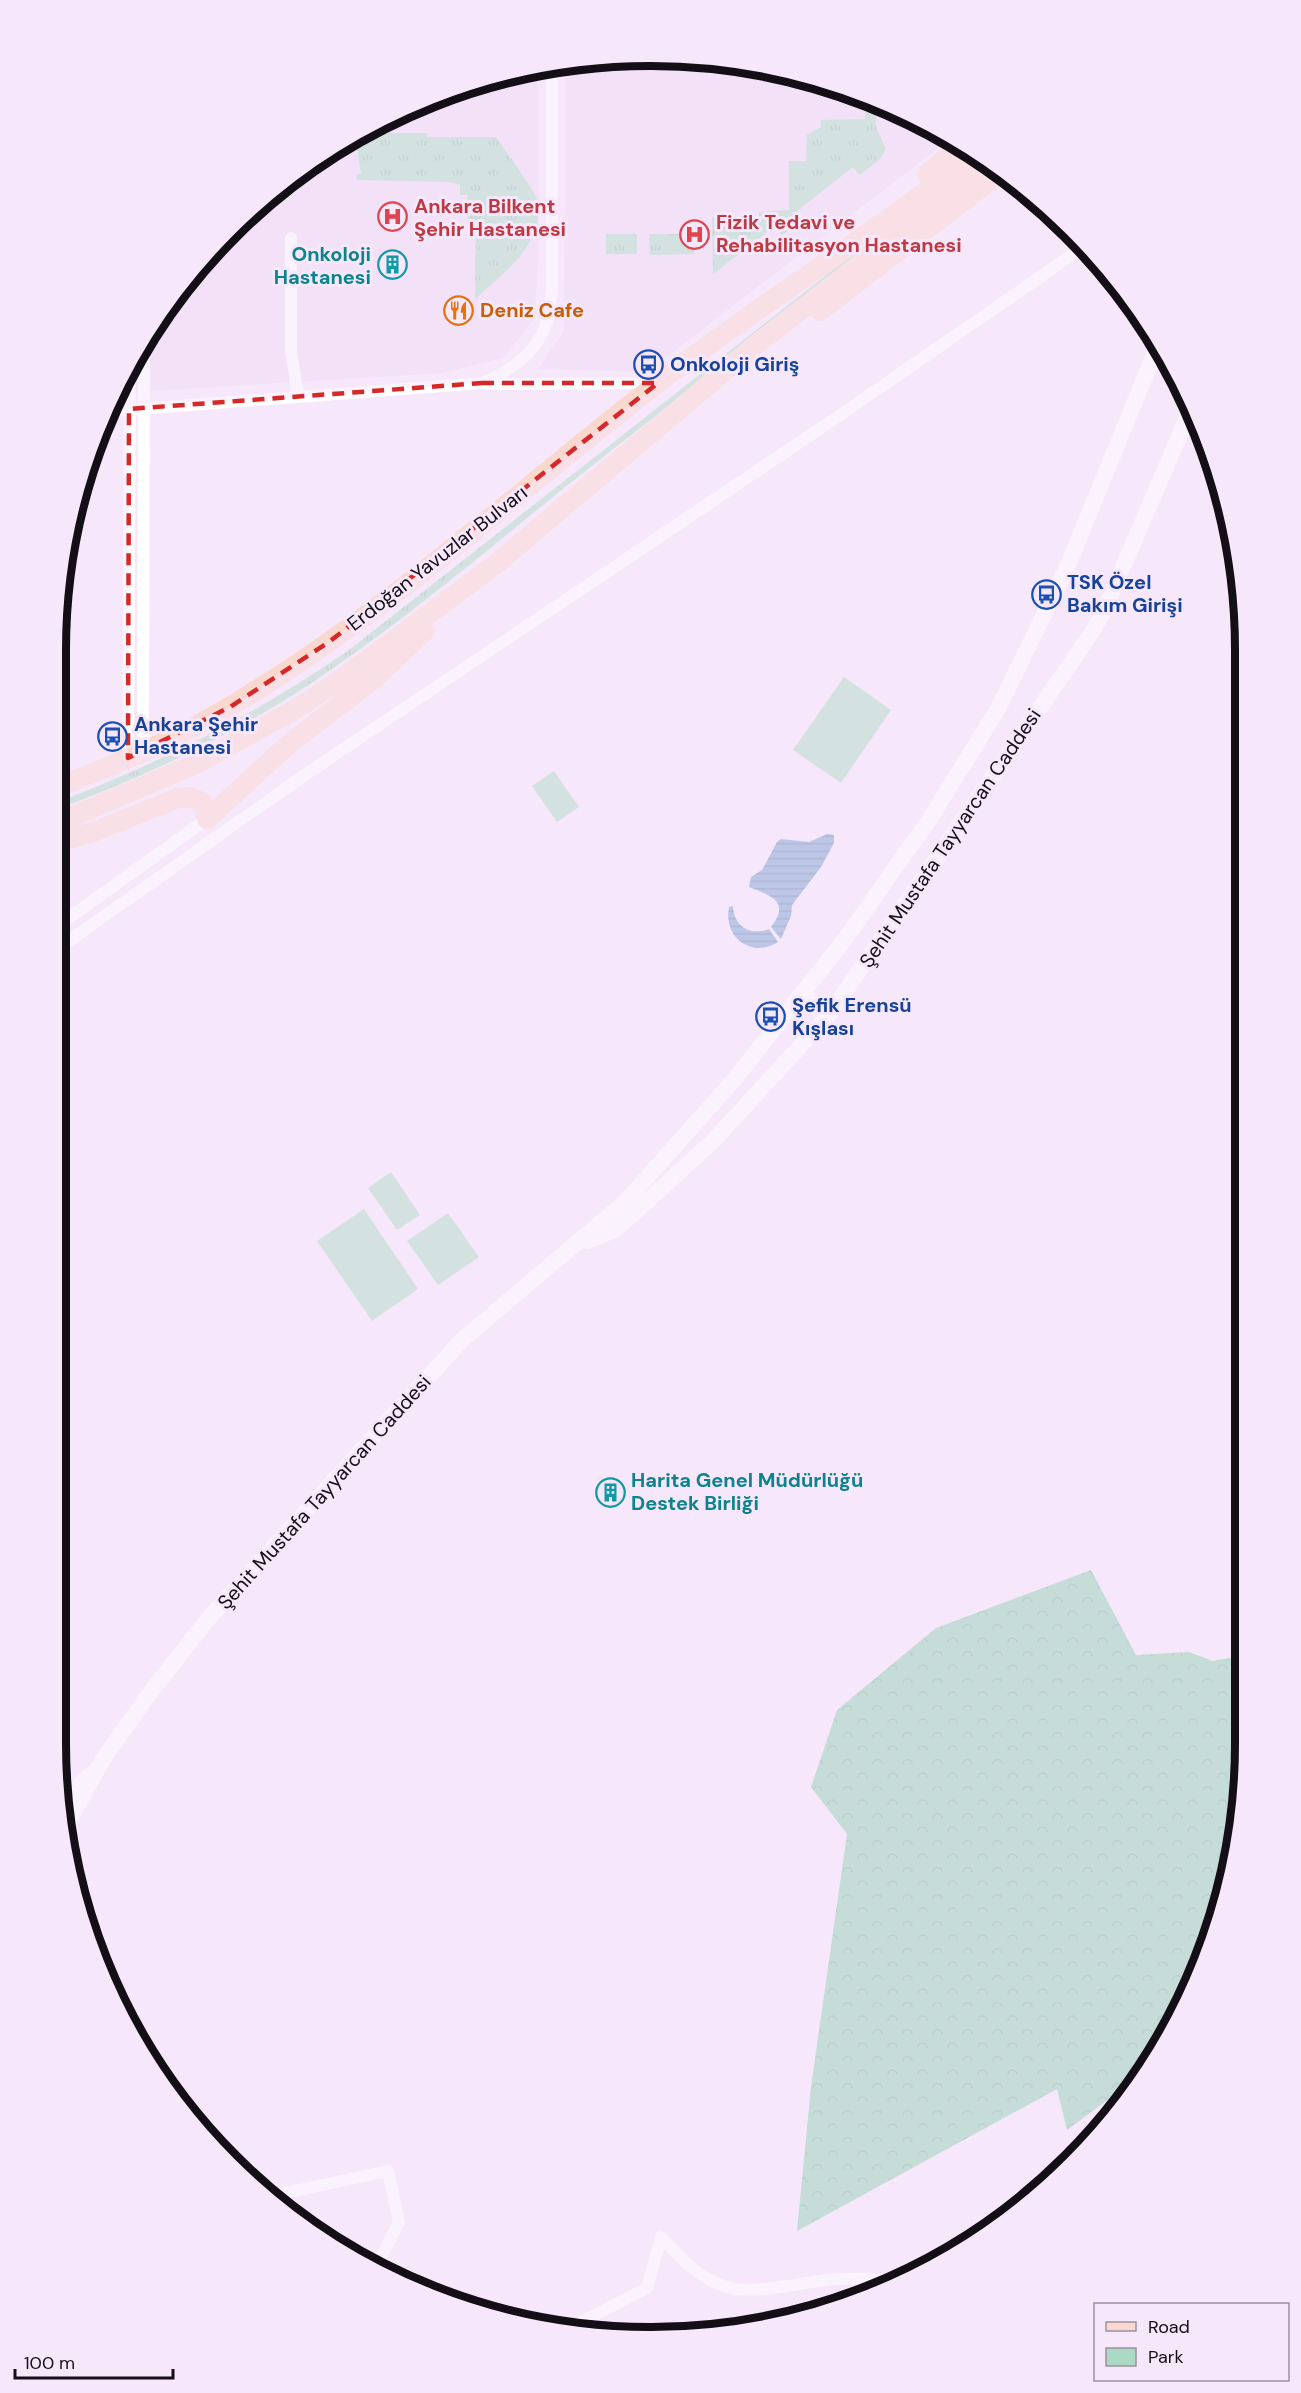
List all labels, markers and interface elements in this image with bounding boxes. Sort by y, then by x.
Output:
place label: Ankara Bilkent Şehir Hastanesi [414,193,566,242]
hospital icon: Ankara Bilkent Şehir Hastanesi [377,201,409,233]
place label: Fizik Tedavi ve Rehabilitasyon Hastanesi [716,209,962,258]
hospital icon: Fizik Tedavi ve Rehabilitasyon Hastanesi [679,218,711,250]
place label: Onkoloji Hastanesi [274,241,371,290]
building icon: Onkoloji Hastanesi [376,249,408,281]
restaurant icon: Deniz Cafe [443,294,475,326]
place label: Deniz Cafe [480,297,584,323]
bus stop icon: Onkoloji Giriş [633,348,665,380]
place label: Onkoloji Giriş [670,351,799,377]
street label: Erdoğan Yavuzlar Bulvarı [342,479,532,637]
place label: TSK Özel Bakım Girişi [1067,569,1183,618]
bus stop icon: TSK Özel Bakım Girişi [1030,578,1062,610]
street label: Şehit Mustafa Tayyarcan Caddesi [853,703,1047,973]
place label: Ankara Şehir Hastanesi [134,711,258,760]
bus stop icon: Ankara Şehir Hastanesi [97,720,129,752]
place label: Şefik Erensü Kışlası [792,992,912,1041]
bus stop icon: Şefik Erensü Kışlası [755,1000,787,1032]
street label: Şehit Mustafa Tayyarcan Caddesi [212,1369,436,1615]
place label: Harita Genel Müdürlüğü Destek Birliği [631,1467,863,1516]
building icon: Harita Genel Müdürlüğü Destek Birliği [594,1476,626,1508]
legend [1094,2303,1289,2381]
text: Road [1148,2315,1190,2339]
scale bar [15,2342,172,2380]
text: Park [1148,2345,1184,2369]
text: 100 m [24,2351,75,2375]

